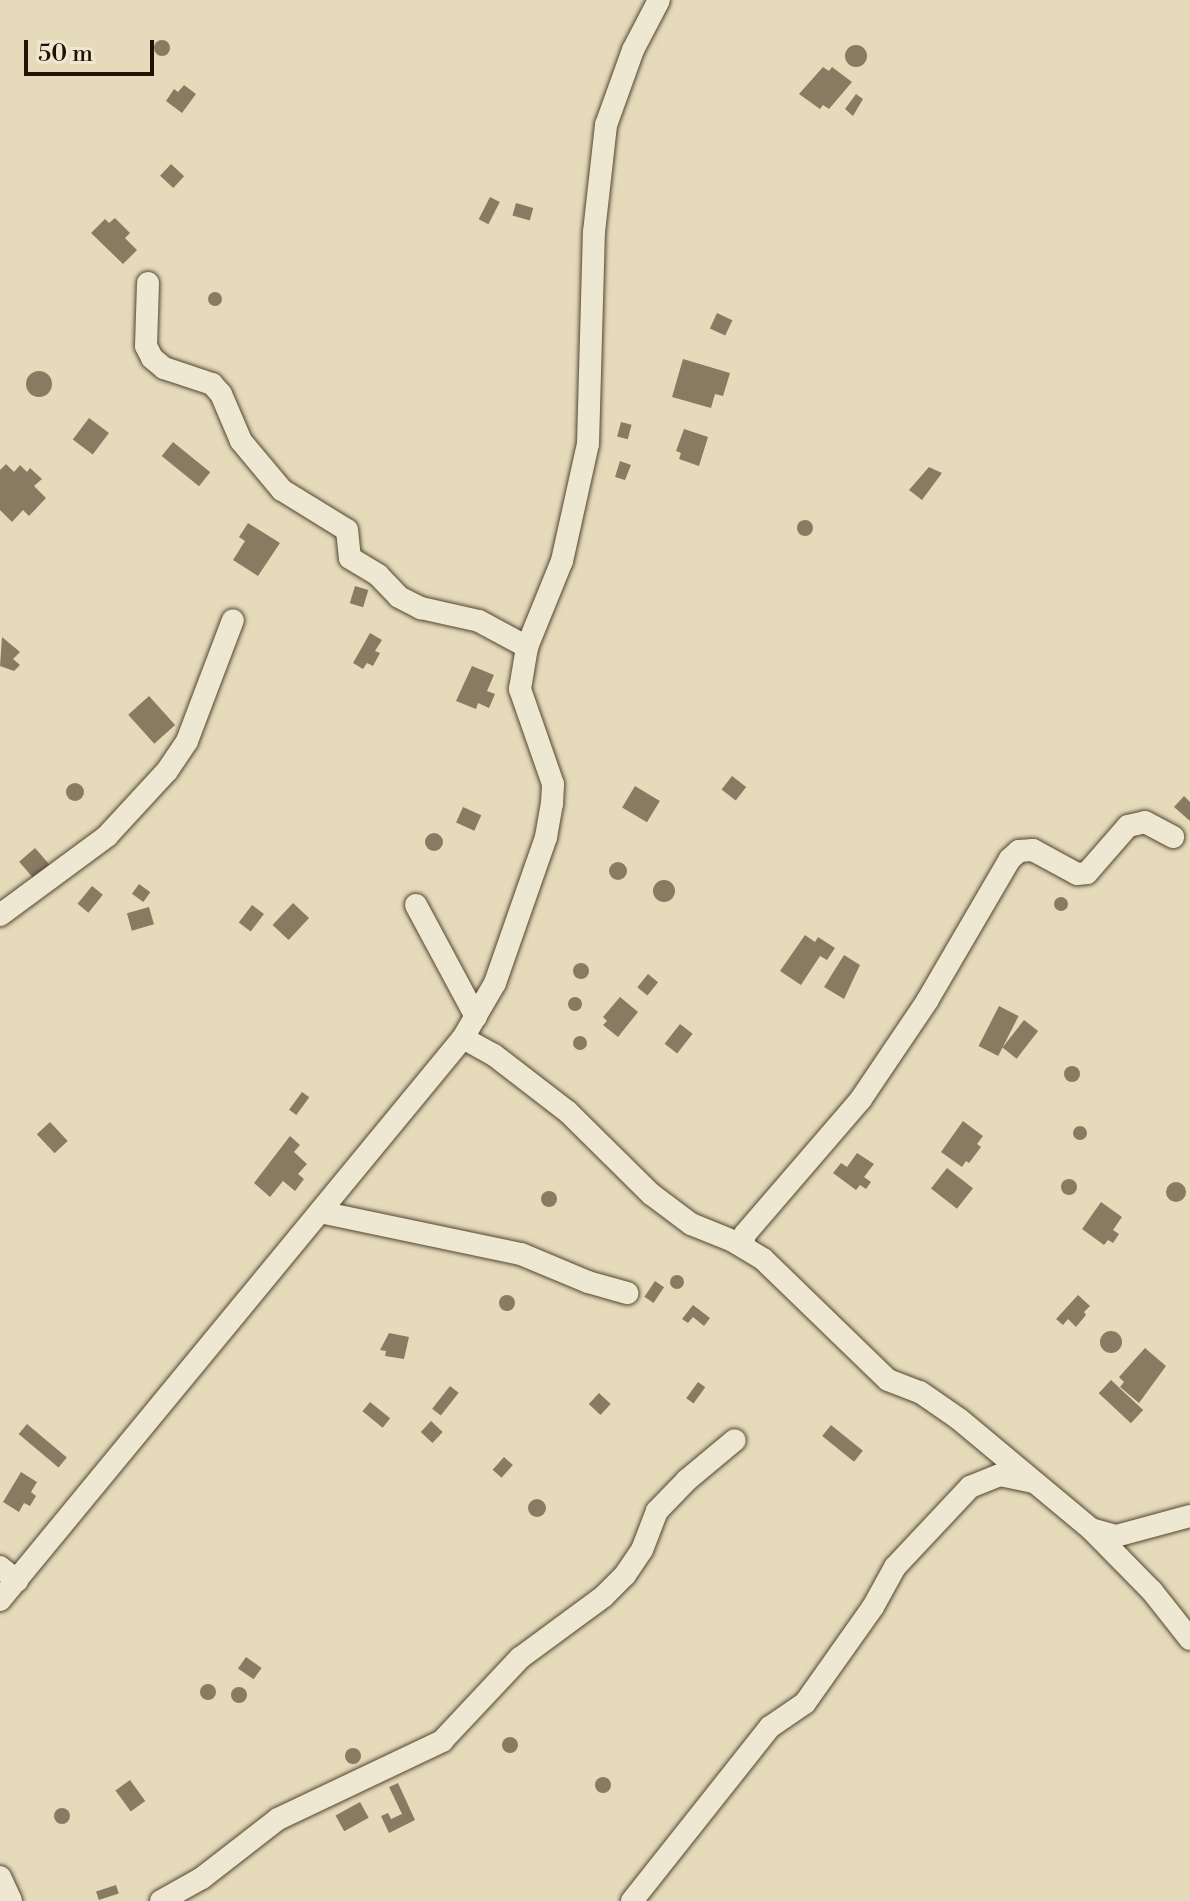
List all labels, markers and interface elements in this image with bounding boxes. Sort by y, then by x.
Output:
scale bar [28,24,158,74]
text: 50 m [38,39,93,69]

